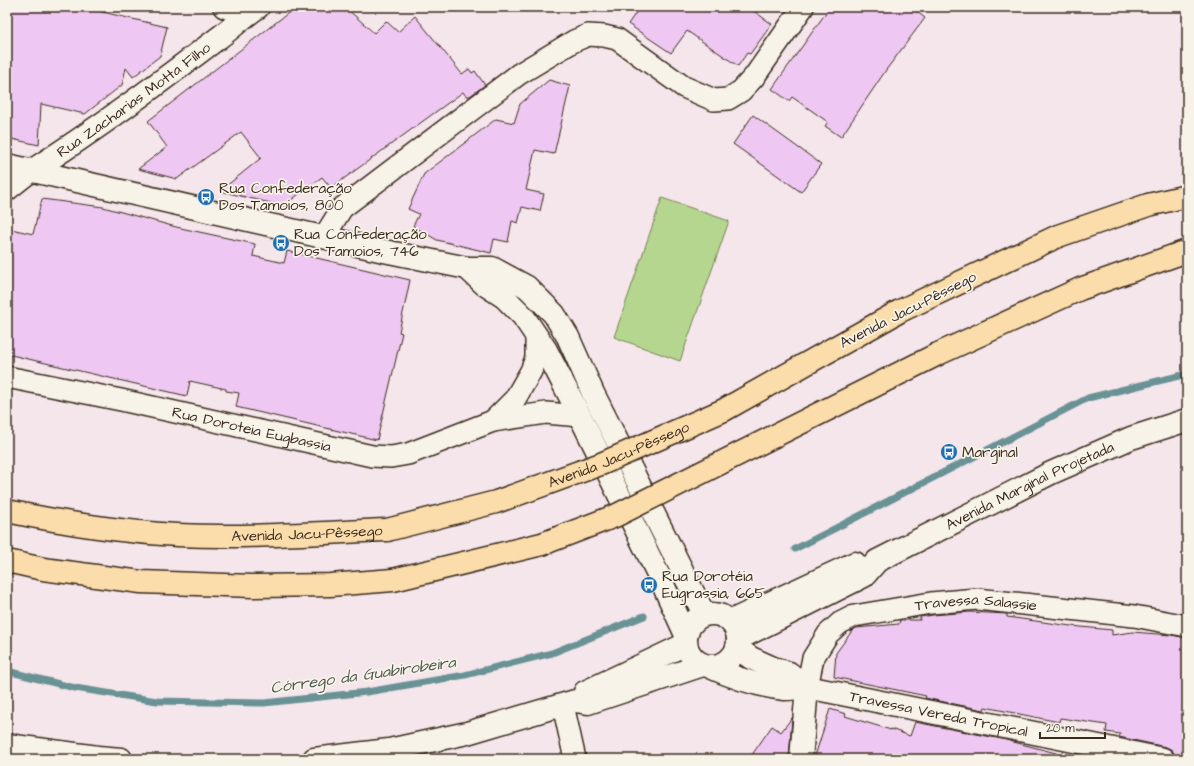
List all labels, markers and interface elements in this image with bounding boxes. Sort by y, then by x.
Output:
street label: Rua Zacharias Motta Filho [52,37,215,162]
place label: Rua Confederação Dos Tamoios, 800 [219,178,352,216]
bus stop icon: Rua Confederação Dos Tamoios, 800 [196,187,216,207]
place label: Rua Confederação Dos Tamoios, 746 [294,224,427,262]
bus stop icon: Rua Confederação Dos Tamoios, 746 [271,233,291,253]
street label: Avenida Jacu-Pêssego [836,266,981,355]
street label: Rua Doroteia Eugbassia [170,401,333,457]
street label: Avenida Jacu-Pêssego [545,416,693,493]
street label: Avenida Marginal Projetada [942,436,1118,535]
bus stop icon: Marginal [939,442,959,462]
place label: Marginal [962,442,1018,464]
street label: Avenida Jacu-Pêssego [231,520,384,546]
place label: Rua Dorotéia Eugrassia, 665 [662,566,766,605]
bus stop icon: Rua Dorotéia Eugrassia, 665 [639,575,659,595]
street label: Travessa Salassie [913,588,1038,616]
water label: Córrego da Guabirobeira [269,651,458,700]
street label: Travessa Vereda Tropical [848,685,1030,742]
scale bar [1040,714,1105,740]
text: 20 m [1046,720,1075,737]

